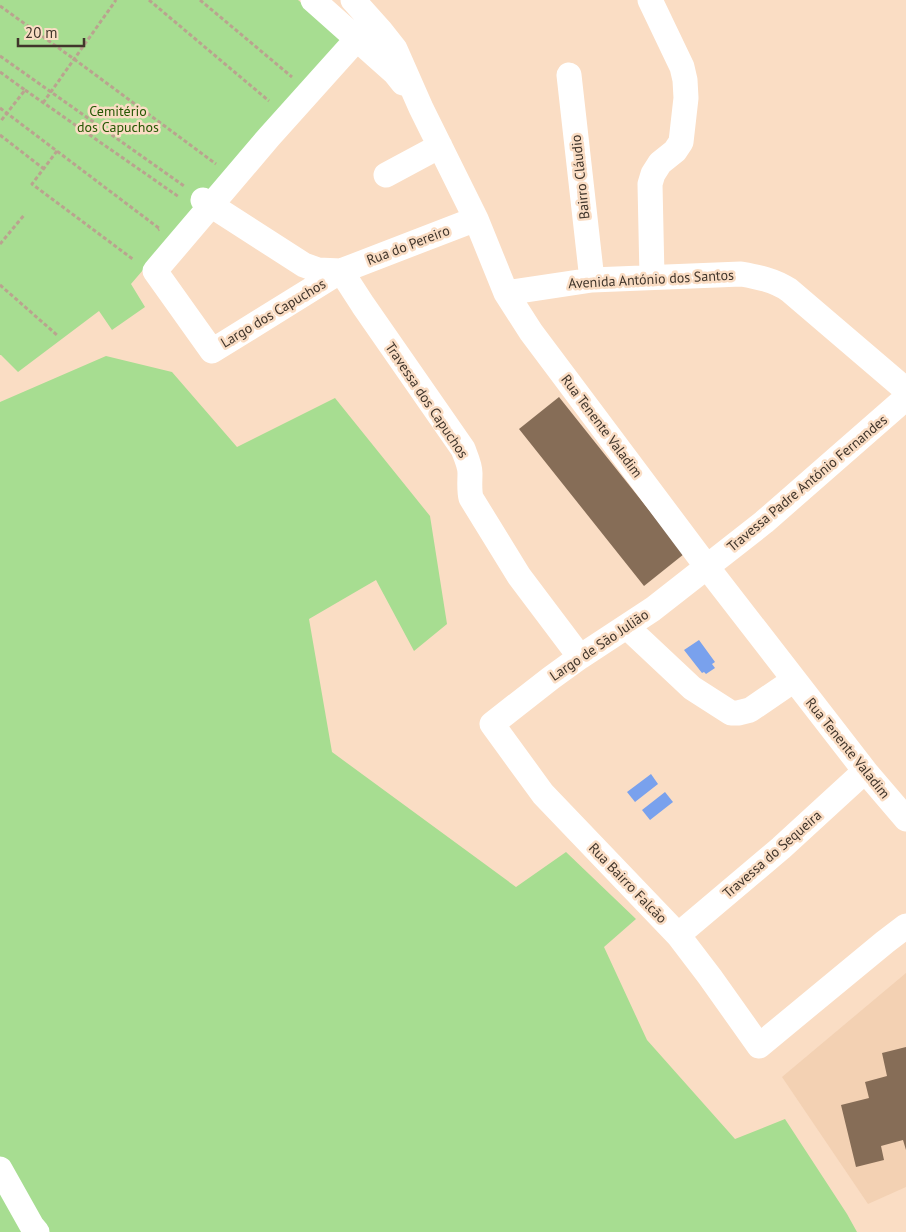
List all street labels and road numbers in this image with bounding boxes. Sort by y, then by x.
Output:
street label: Bairro Cláudio [567,134,593,220]
street label: Rua do Pereiro [364,221,452,269]
street label: Avenida António dos Santos [568,266,734,292]
street label: Largo dos Capuchos [217,275,329,351]
street label: Travessa dos Capuchos [382,339,473,462]
street label: Rua Tenente Valadim [557,371,647,481]
street label: Travessa Padre António Fernandes [723,411,891,555]
street label: Largo de São Julião [546,605,652,685]
street label: Rua Tenente Valadim [802,694,894,802]
street label: Travessa do Sequeira [719,806,825,902]
street label: Rua Bairro Falcão [585,839,671,927]

